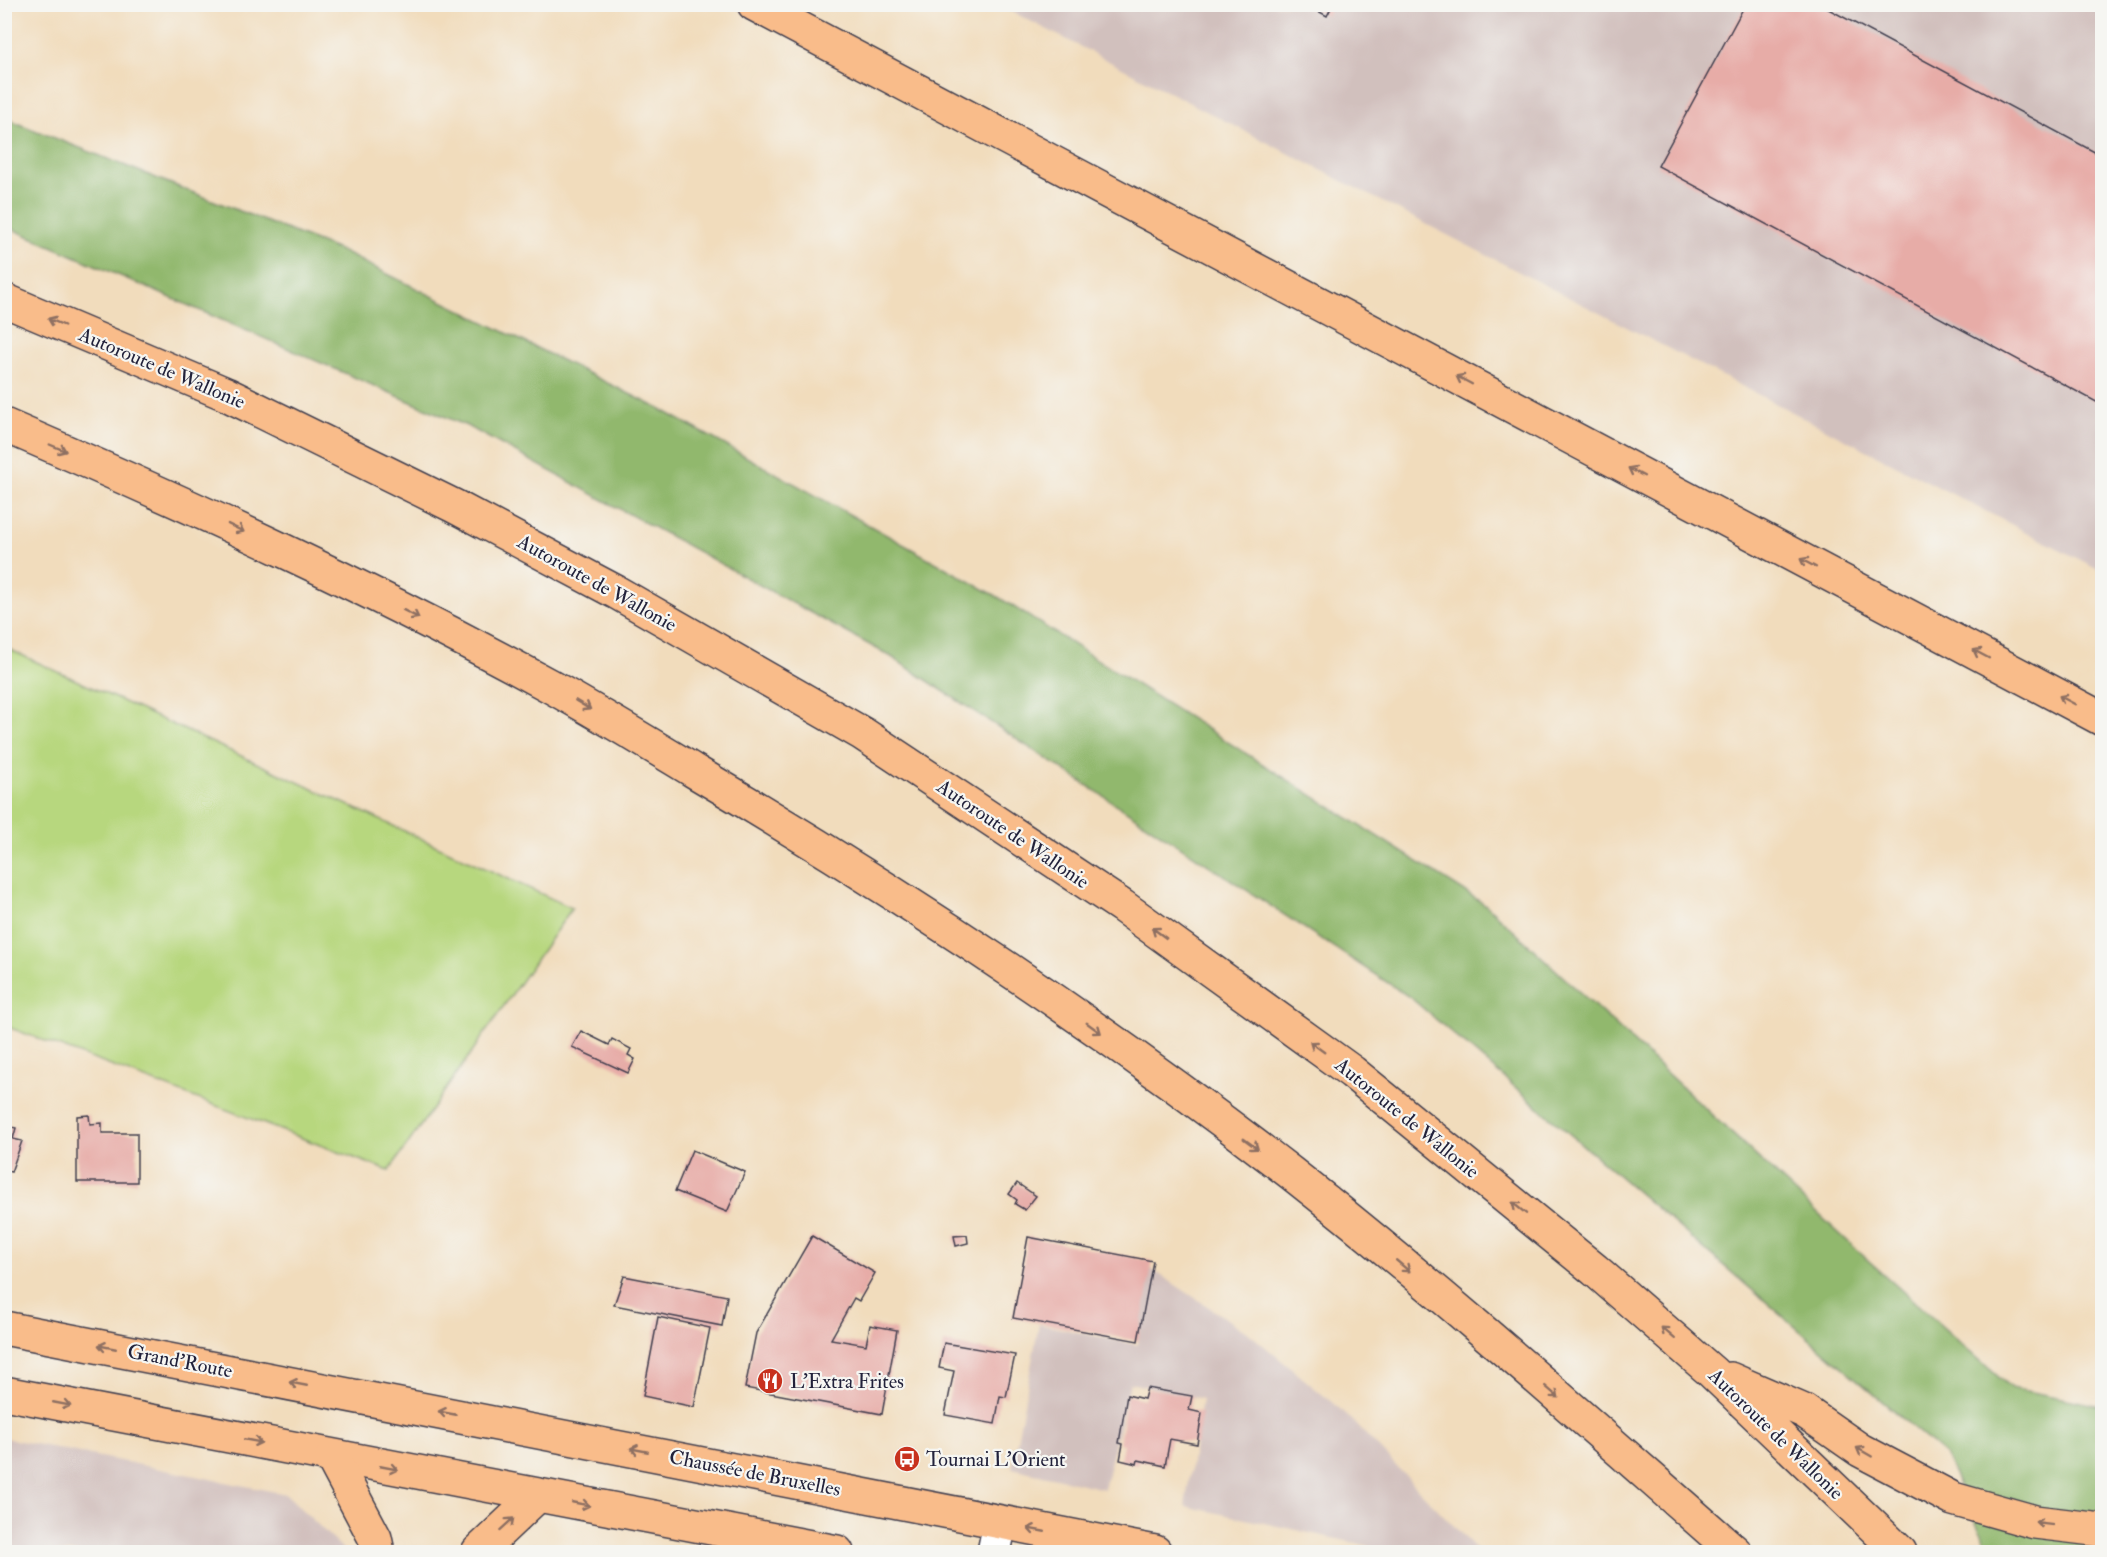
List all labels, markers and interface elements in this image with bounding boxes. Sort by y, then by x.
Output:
one-way arrow [47,316,66,327]
street label: Autoroute de Wallonie [74,321,249,414]
one-way arrow [1455,374,1473,385]
one-way arrow [49,443,67,454]
one-way arrow [1627,465,1645,477]
one-way arrow [227,522,245,534]
street label: Autoroute de Wallonie [512,528,681,637]
one-way arrow [1800,557,1818,568]
one-way arrow [402,609,420,620]
one-way arrow [1972,648,1990,659]
one-way arrow [2059,694,2077,705]
one-way arrow [574,700,591,712]
street label: Autoroute de Wallonie [931,773,1094,894]
one-way arrow [1152,927,1168,939]
one-way arrow [1085,1022,1101,1035]
one-way arrow [1310,1041,1326,1053]
street label: Autoroute de Wallonie [1329,1052,1484,1184]
one-way arrow [1243,1137,1259,1150]
one-way arrow [1511,1201,1527,1214]
one-way arrow [1395,1259,1410,1273]
one-way arrow [1661,1326,1676,1340]
street label: Grand'Route [125,1339,235,1383]
one-way arrow [97,1341,117,1352]
street label: Autoroute de Wallonie [1702,1362,1849,1505]
restaurant icon: L'Extra Frites [755,1366,785,1396]
place label: L'Extra Frites [790,1369,904,1394]
one-way arrow [289,1378,308,1389]
one-way arrow [1544,1385,1559,1399]
one-way arrow [52,1399,71,1410]
one-way arrow [438,1407,457,1418]
one-way arrow [243,1436,263,1447]
one-way arrow [629,1444,649,1455]
street label: Chaussée de Bruxelles [667,1444,843,1502]
bus stop icon: Tournai L'Orient [892,1444,922,1474]
one-way arrow [1856,1446,1873,1458]
place label: Tournai L'Orient [926,1447,1066,1472]
one-way arrow [379,1463,398,1474]
one-way arrow [570,1499,590,1510]
one-way arrow [500,1517,515,1531]
one-way arrow [2035,1517,2055,1528]
one-way arrow [1026,1524,1046,1535]

